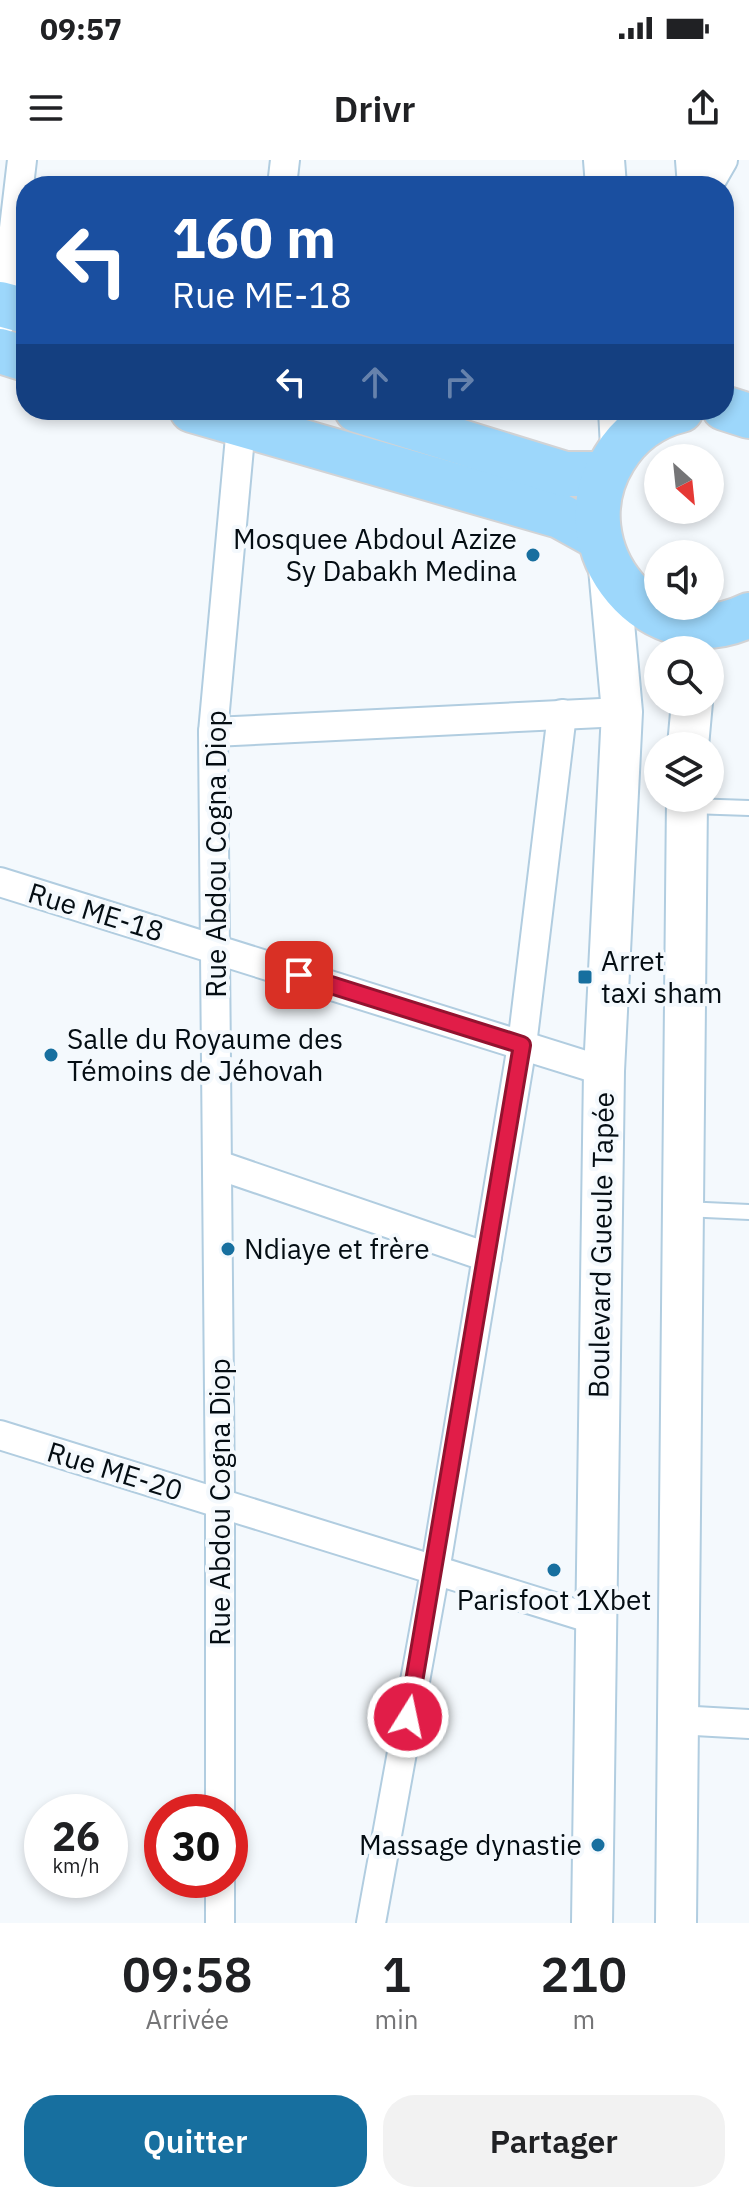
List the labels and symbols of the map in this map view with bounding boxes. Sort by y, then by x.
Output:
north arrow [644,444,724,524]
place label: Mosquee Abdoul Azize Sy Dabakh Medina [233,520,517,589]
marker: Mosquee Abdoul Azize Sy Dabakh Medina [524,546,542,564]
street label: Rue Abdou Cogna Diop [197,710,234,998]
street label: Rue ME-18 [24,873,168,950]
pin [265,941,333,1009]
place label: Arret taxi sham [601,942,723,1011]
marker: Arret taxi sham [576,968,594,986]
place label: Salle du Royaume des Témoins de Jéhovah [67,1020,343,1089]
marker: Salle du Royaume des Témoins de Jéhovah [42,1046,60,1064]
street label: Boulevard Gueule Tapée [579,1092,622,1398]
place label: Ndiaye et frère [244,1230,430,1267]
marker: Ndiaye et frère [219,1240,237,1258]
street label: Rue Abdou Cogna Diop [201,1358,238,1646]
street label: Rue ME-20 [43,1432,187,1509]
marker: Parisfoot 1Xbet [545,1561,563,1579]
place label: Parisfoot 1Xbet [457,1581,651,1618]
position arrow [366,1675,450,1759]
speed limit sign: 30 [144,1794,248,1898]
place label: Massage dynastie [359,1826,582,1863]
marker: Massage dynastie [589,1836,607,1854]

